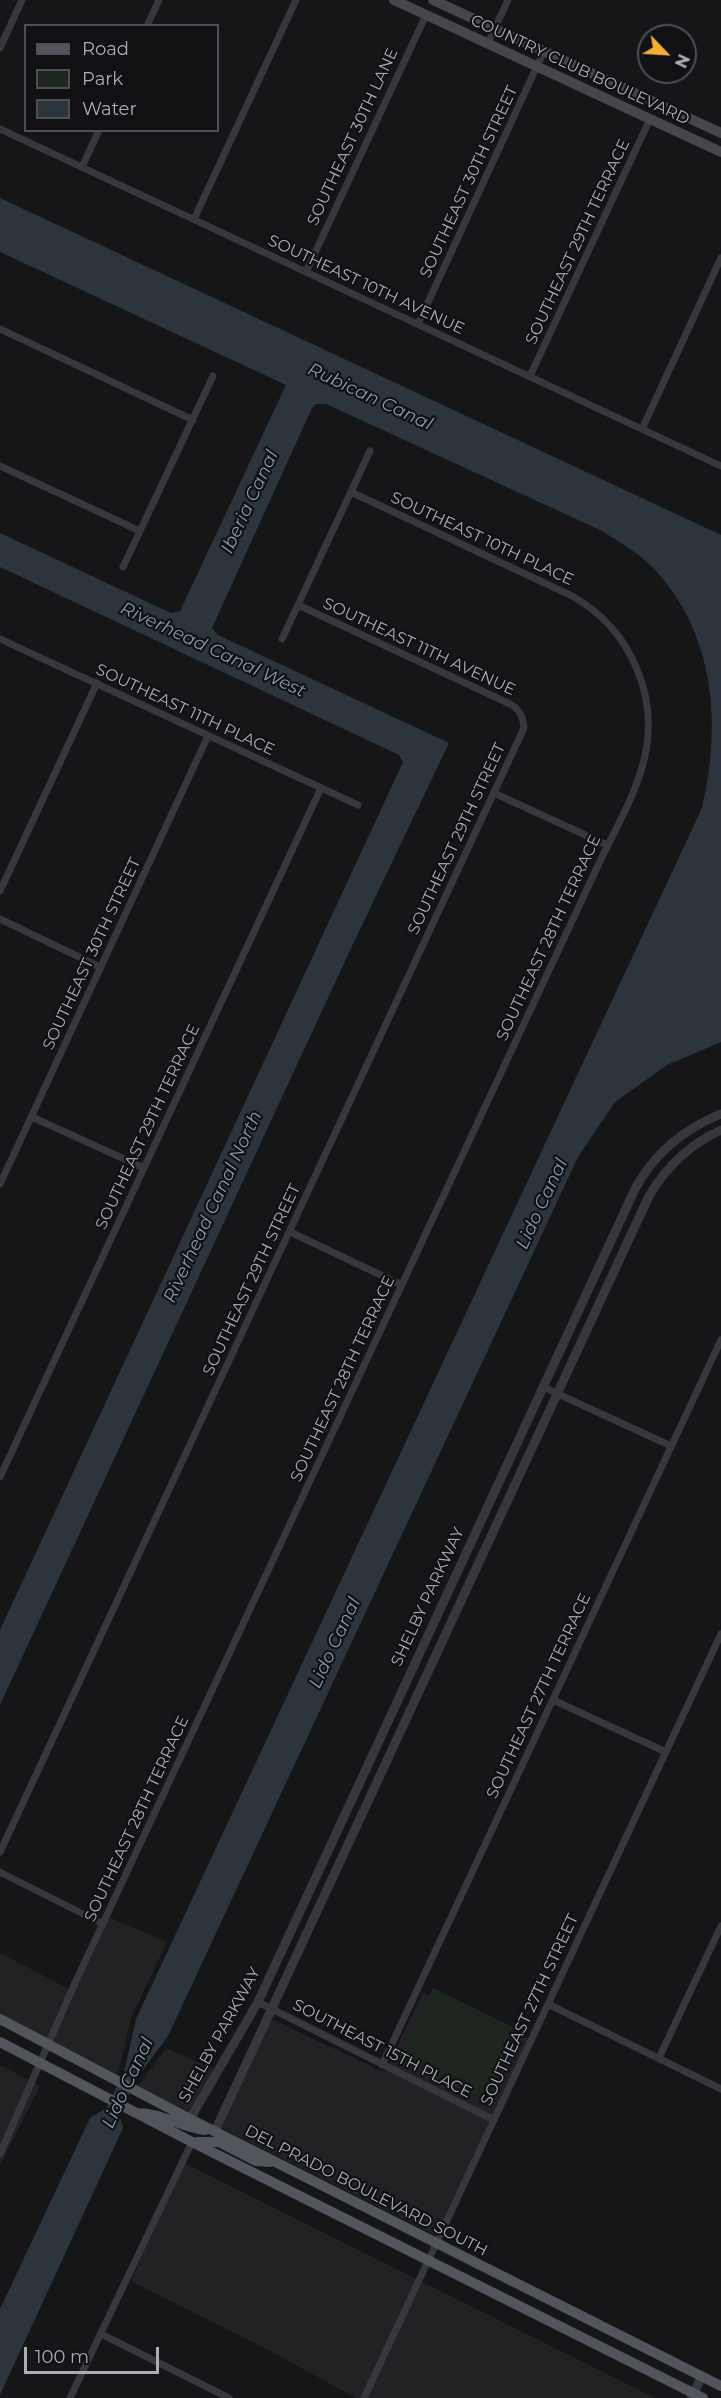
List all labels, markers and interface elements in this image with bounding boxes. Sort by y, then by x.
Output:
street label: COUNTRY CLUB BOULEVARD [468,11,692,129]
legend [24,24,219,132]
north arrow [637,24,697,84]
text: Road [82,38,129,60]
street label: SOUTHEAST 30TH LANE [303,45,403,229]
text: Park [82,68,123,90]
street label: SOUTHEAST 30TH STREET [416,83,522,281]
text: Water [82,98,137,120]
street label: SOUTHEAST 29TH TERRACE [522,136,634,348]
street label: SOUTHEAST 10TH AVENUE [265,231,467,339]
water label: Rubican Canal [304,359,436,435]
water label: Iberia Canal [217,447,283,557]
street label: SOUTHEAST 10TH PLACE [387,488,577,590]
street label: SOUTHEAST 11TH AVENUE [320,594,518,700]
water label: Riverhead Canal West [117,598,309,702]
street label: SOUTHEAST 11TH PLACE [92,660,278,760]
street label: SOUTHEAST 29TH STREET [404,740,510,938]
street label: SOUTHEAST 28TH TERRACE [493,832,605,1044]
street label: SOUTHEAST 30TH STREET [39,855,145,1053]
street label: SOUTHEAST 29TH TERRACE [92,1021,204,1233]
water label: Riverhead Canal North [159,1108,267,1306]
water label: Lido Canal [512,1155,572,1253]
street label: SOUTHEAST 29TH STREET [199,1181,305,1379]
street label: SOUTHEAST 28TH TERRACE [287,1273,399,1485]
street label: SHELBY PARKWAY [387,1524,469,1670]
street label: SOUTHEAST 27TH TERRACE [483,1590,595,1802]
water label: Lido Canal [305,1594,365,1692]
street label: SOUTHEAST 28TH TERRACE [81,1713,193,1925]
street label: SOUTHEAST 27TH STREET [477,1911,583,2109]
street label: SHELBY PARKWAY [175,1964,265,2106]
street label: SOUTHEAST 15TH PLACE [289,1995,475,2103]
water label: Lido Canal [98,2034,158,2132]
street label: DEL PRADO BOULEVARD SOUTH [241,2121,491,2261]
scale bar [27,2335,162,2373]
text: 100 m [35,2346,89,2368]

